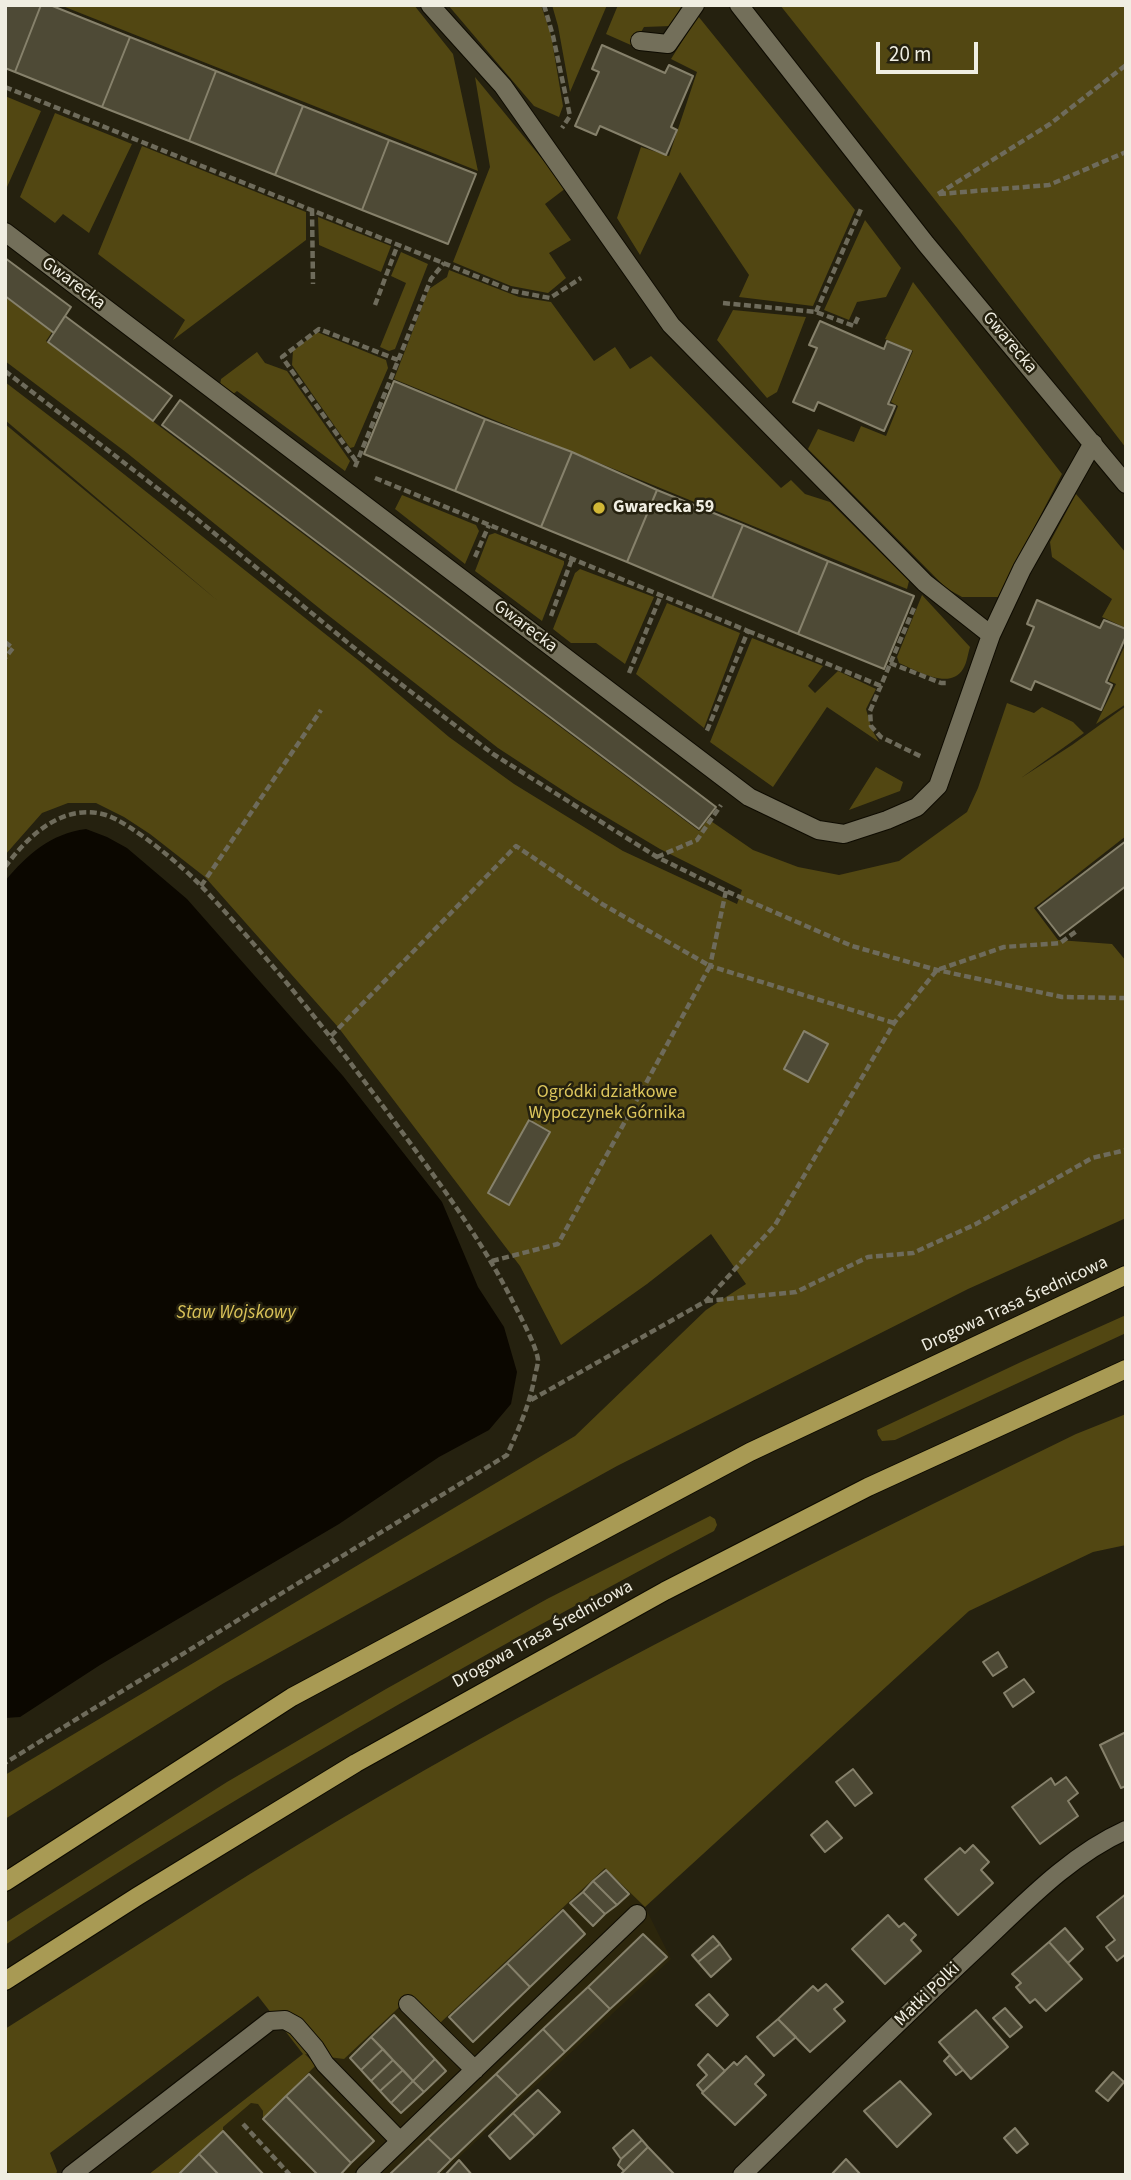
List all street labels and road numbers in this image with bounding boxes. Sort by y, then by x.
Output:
street label: Gwarecka [37,253,109,315]
street label: Gwarecka [977,308,1041,378]
street label: Gwarecka [489,596,561,658]
street label: Drogowa Trasa Średnicowa [918,1252,1112,1358]
street label: Drogowa Trasa Średnicowa [449,1576,637,1694]
street label: Matki Polki [891,1959,965,2031]

